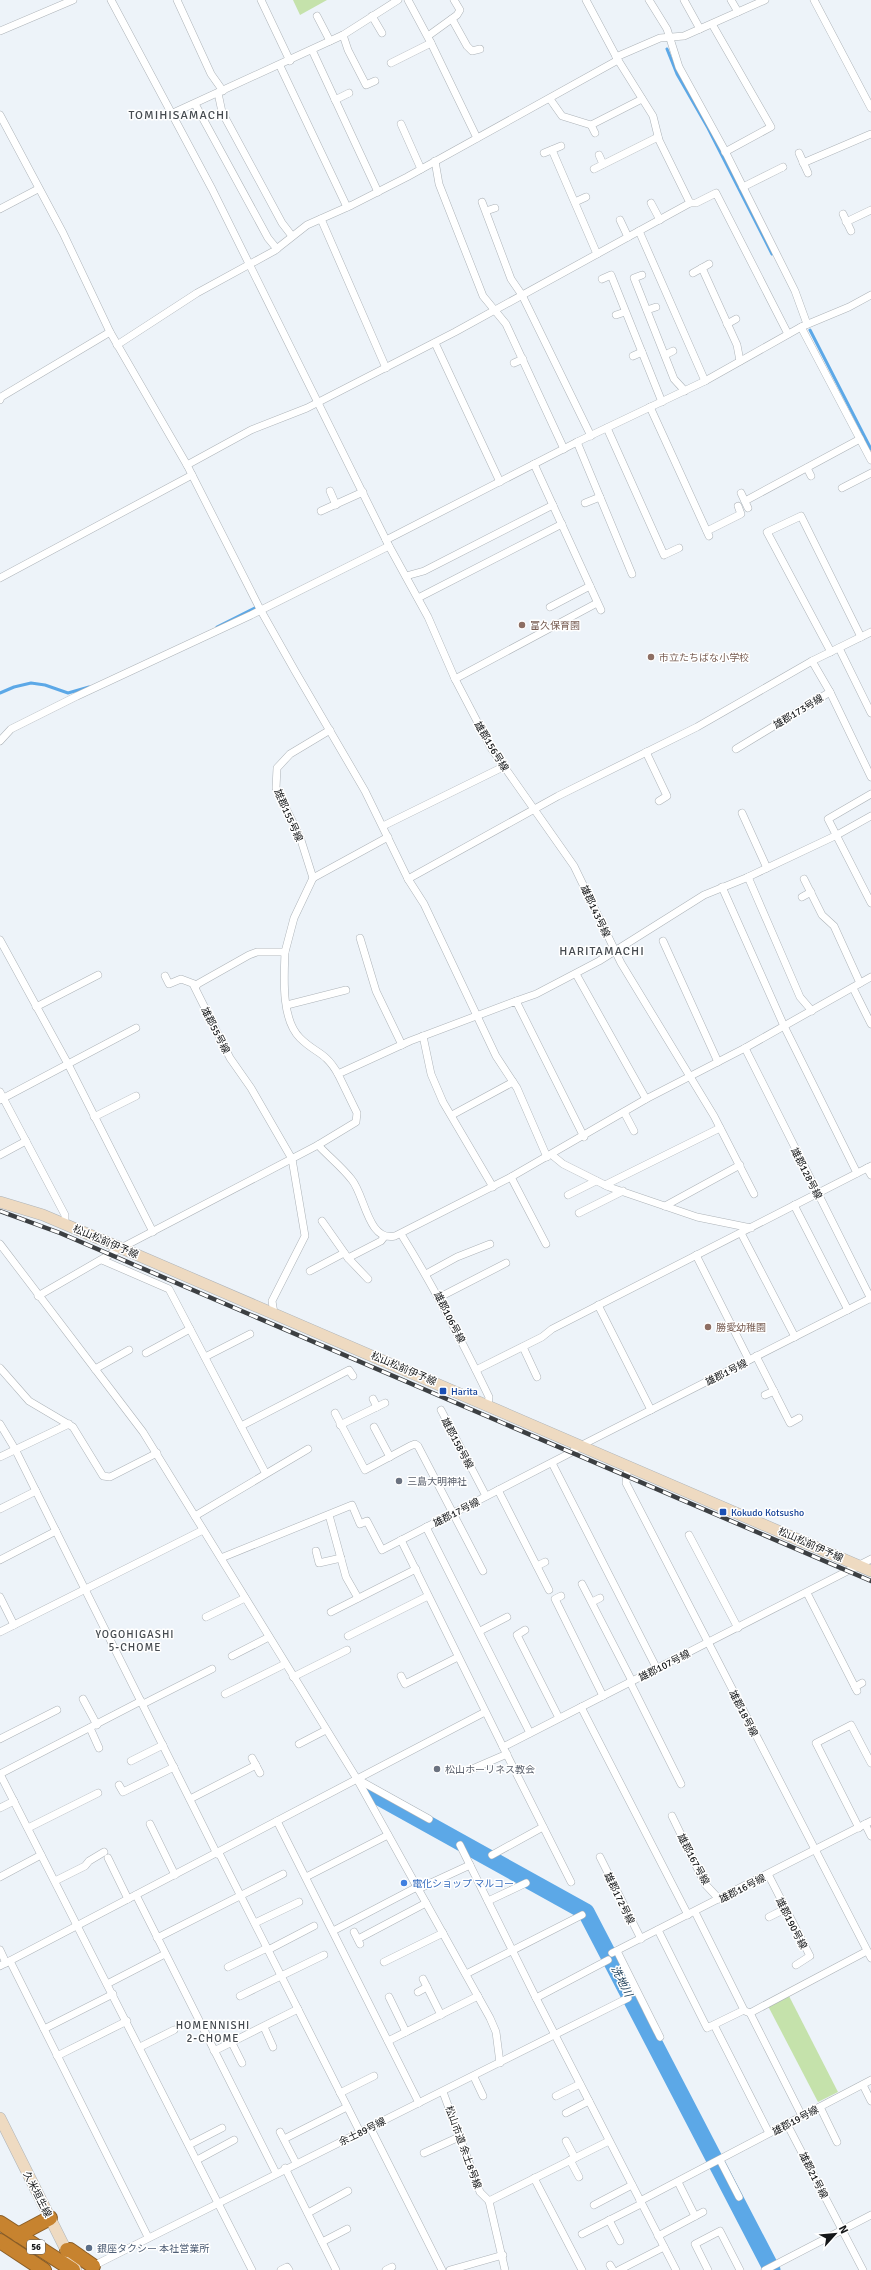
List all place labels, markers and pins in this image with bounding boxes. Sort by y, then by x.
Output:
marker: 富久保育園 [517,620,527,630]
place label: 富久保育園 [530,620,580,632]
marker: 市立たちばな小学校 [646,652,656,662]
place label: 市立たちばな小学校 [659,652,749,664]
marker: 勝愛幼稚園 [703,1322,713,1332]
place label: 勝愛幼稚園 [716,1322,766,1334]
marker: Harita [438,1386,448,1396]
place label: Harita [451,1386,478,1398]
marker: 三島大明神社 [394,1476,404,1486]
place label: 三島大明神社 [407,1476,467,1488]
marker: Kokudo Kotsusho [718,1507,728,1517]
place label: Kokudo Kotsusho [731,1507,804,1519]
marker: 松山ホーリネス教会 [432,1764,442,1774]
place label: 松山ホーリネス教会 [445,1764,535,1776]
marker: 電化ショップ マルコー [399,1878,409,1888]
place label: 電化ショップ マルコー [412,1878,514,1890]
marker: 銀座タクシー 本社営業所 [84,2243,94,2253]
place label: 銀座タクシー 本社営業所 [97,2243,209,2255]

